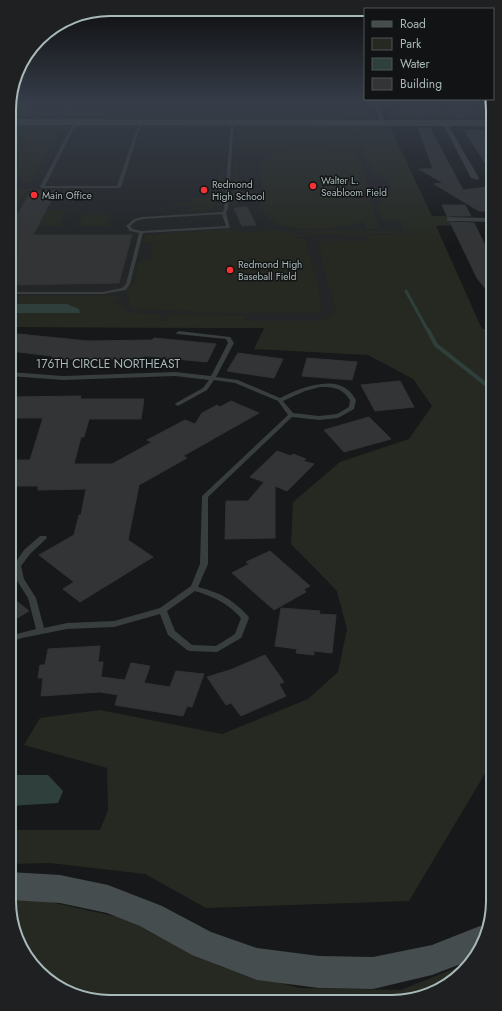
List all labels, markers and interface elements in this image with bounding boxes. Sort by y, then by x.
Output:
legend [364,8,494,100]
text: Road [400,15,426,33]
text: Park [400,35,422,53]
text: Water [400,55,431,73]
text: Building [400,75,442,93]
place label: Walter L. Seabloom Field [321,173,387,200]
place label: Redmond High School [212,177,264,204]
marker: Walter L. Seabloom Field [308,181,318,191]
marker: Redmond High School [199,185,209,195]
place label: Main Office [42,188,92,203]
marker: Main Office [29,190,39,200]
place label: Redmond High Baseball Field [238,257,302,284]
marker: Redmond High Baseball Field [225,265,235,275]
street label: 176TH CIRCLE NORTHEAST [36,355,181,373]

